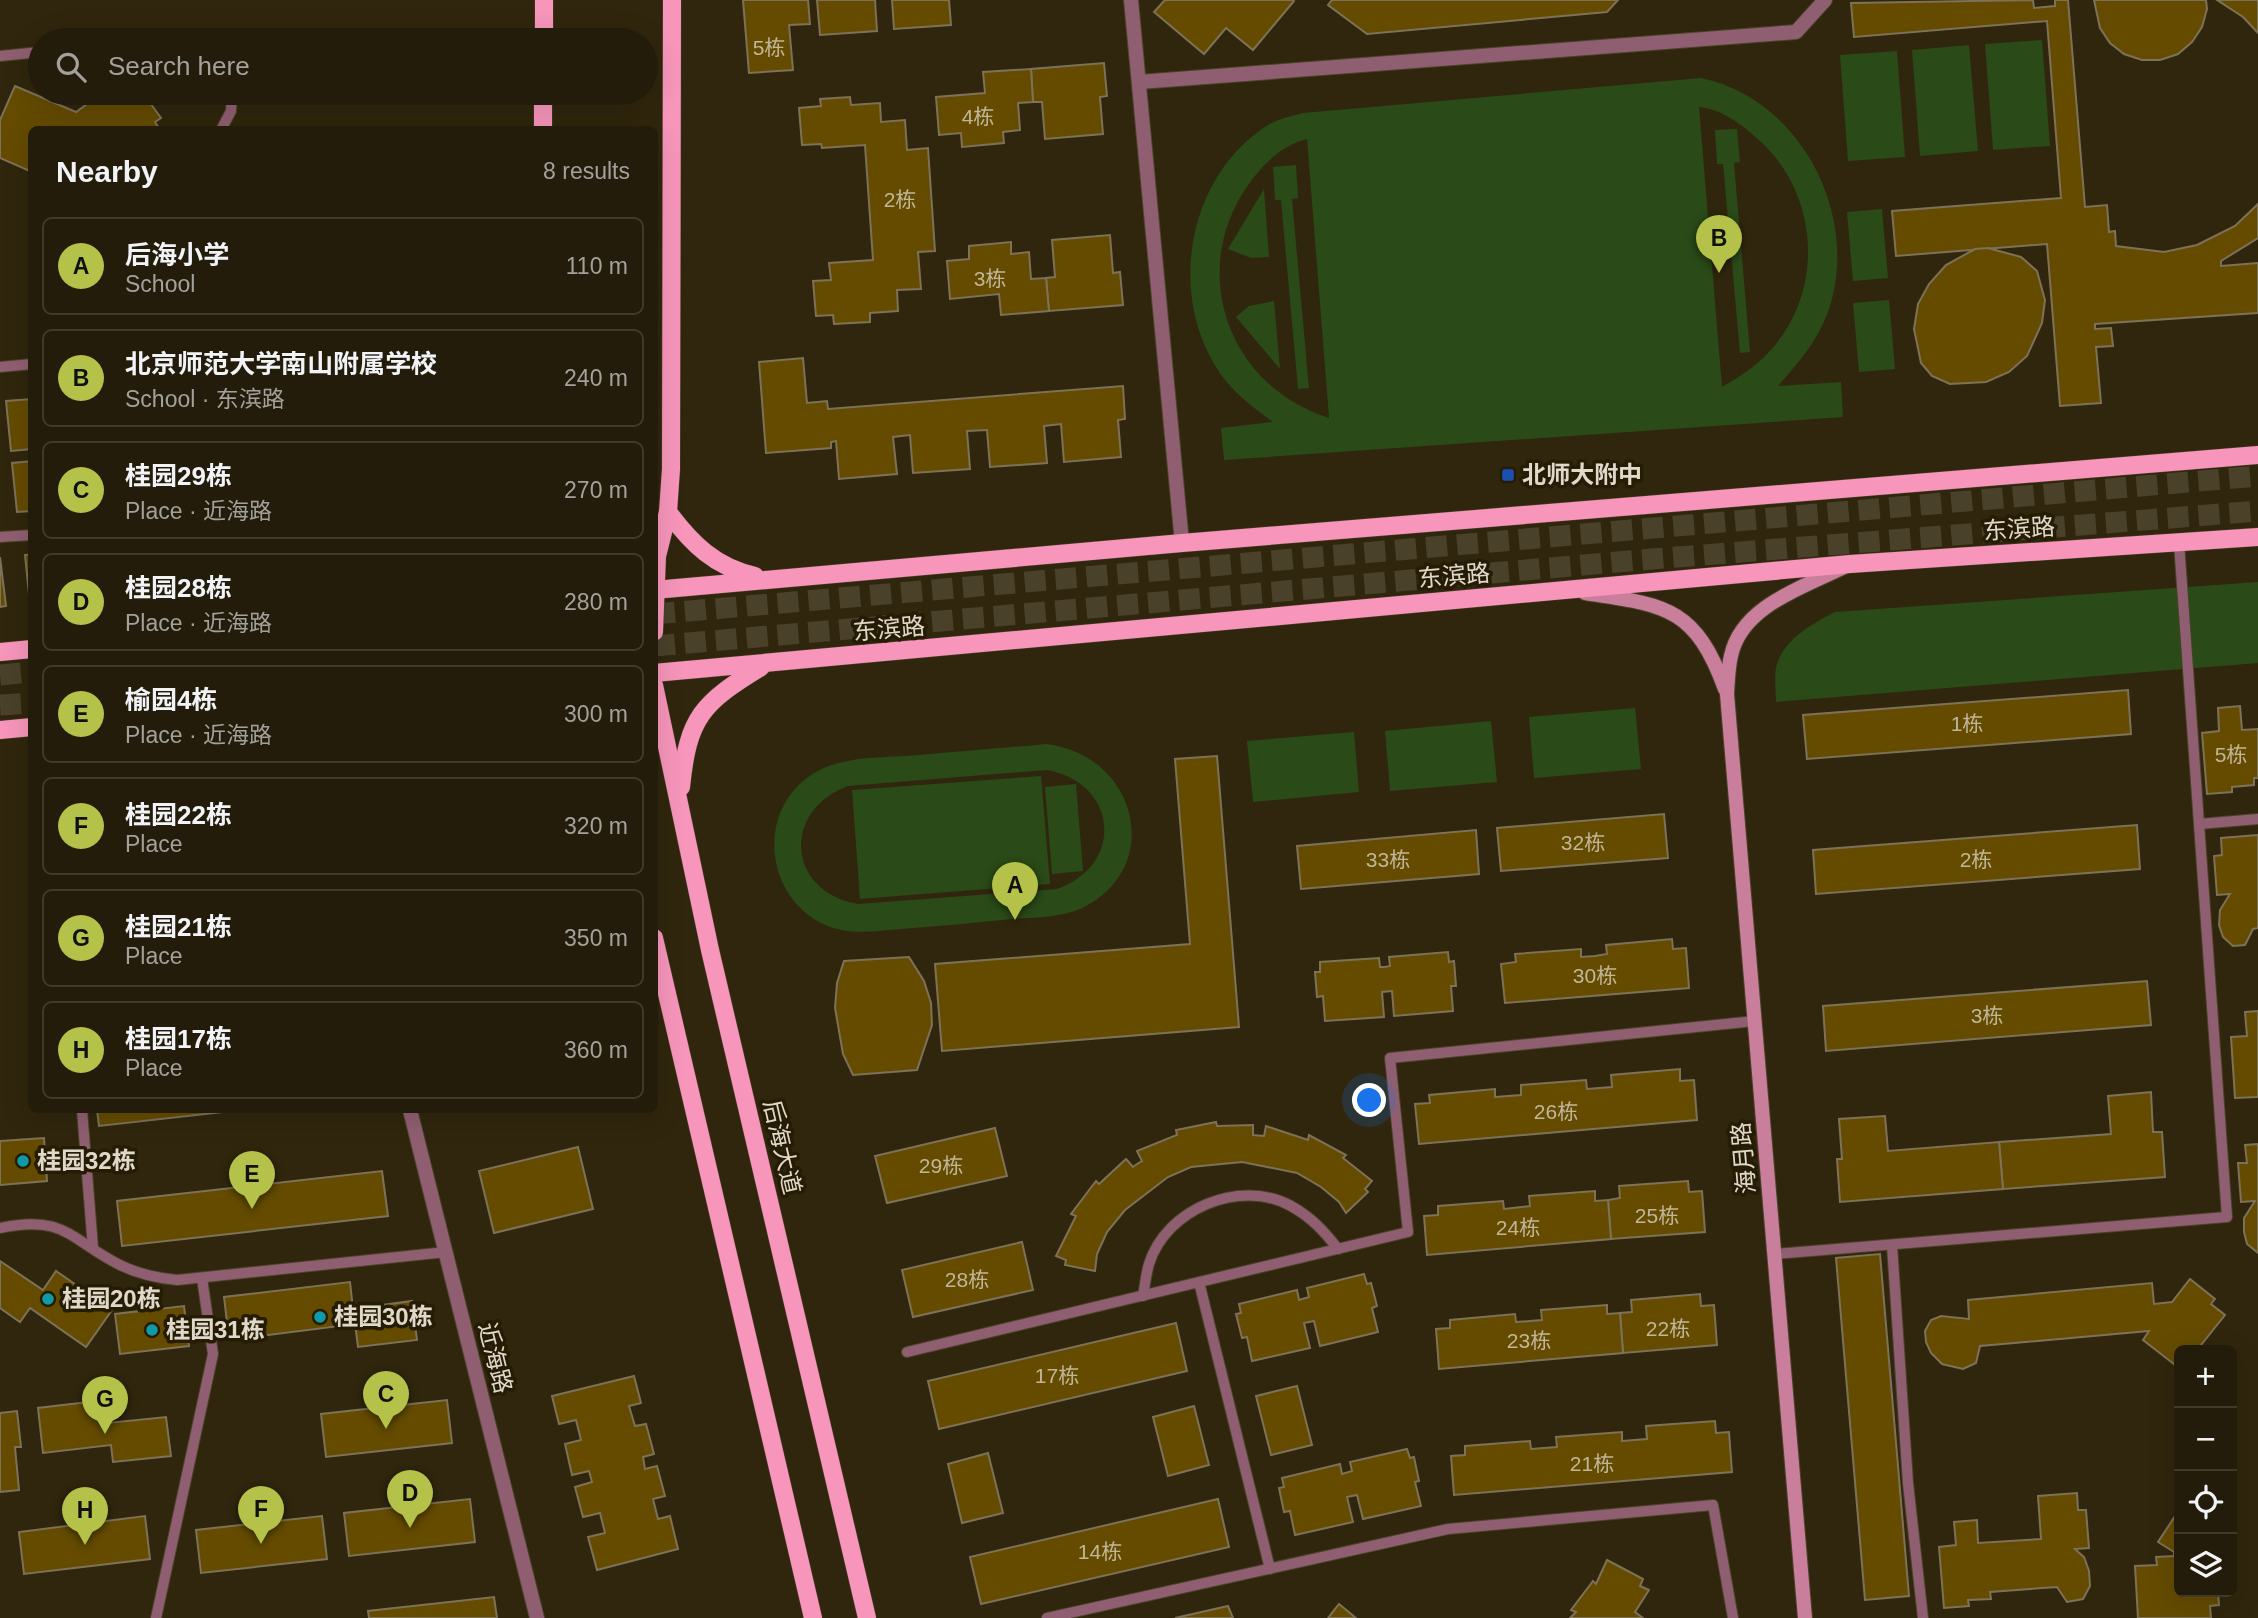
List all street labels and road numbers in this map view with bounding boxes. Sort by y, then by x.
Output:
street label: 东滨路 [1982,513,2056,544]
street label: 东滨路 [1417,559,1491,592]
street label: 东滨路 [852,612,926,645]
street label: 后海大道 [759,1097,806,1197]
street label: 海月路 [1727,1121,1760,1195]
street label: 近海路 [474,1320,517,1396]

